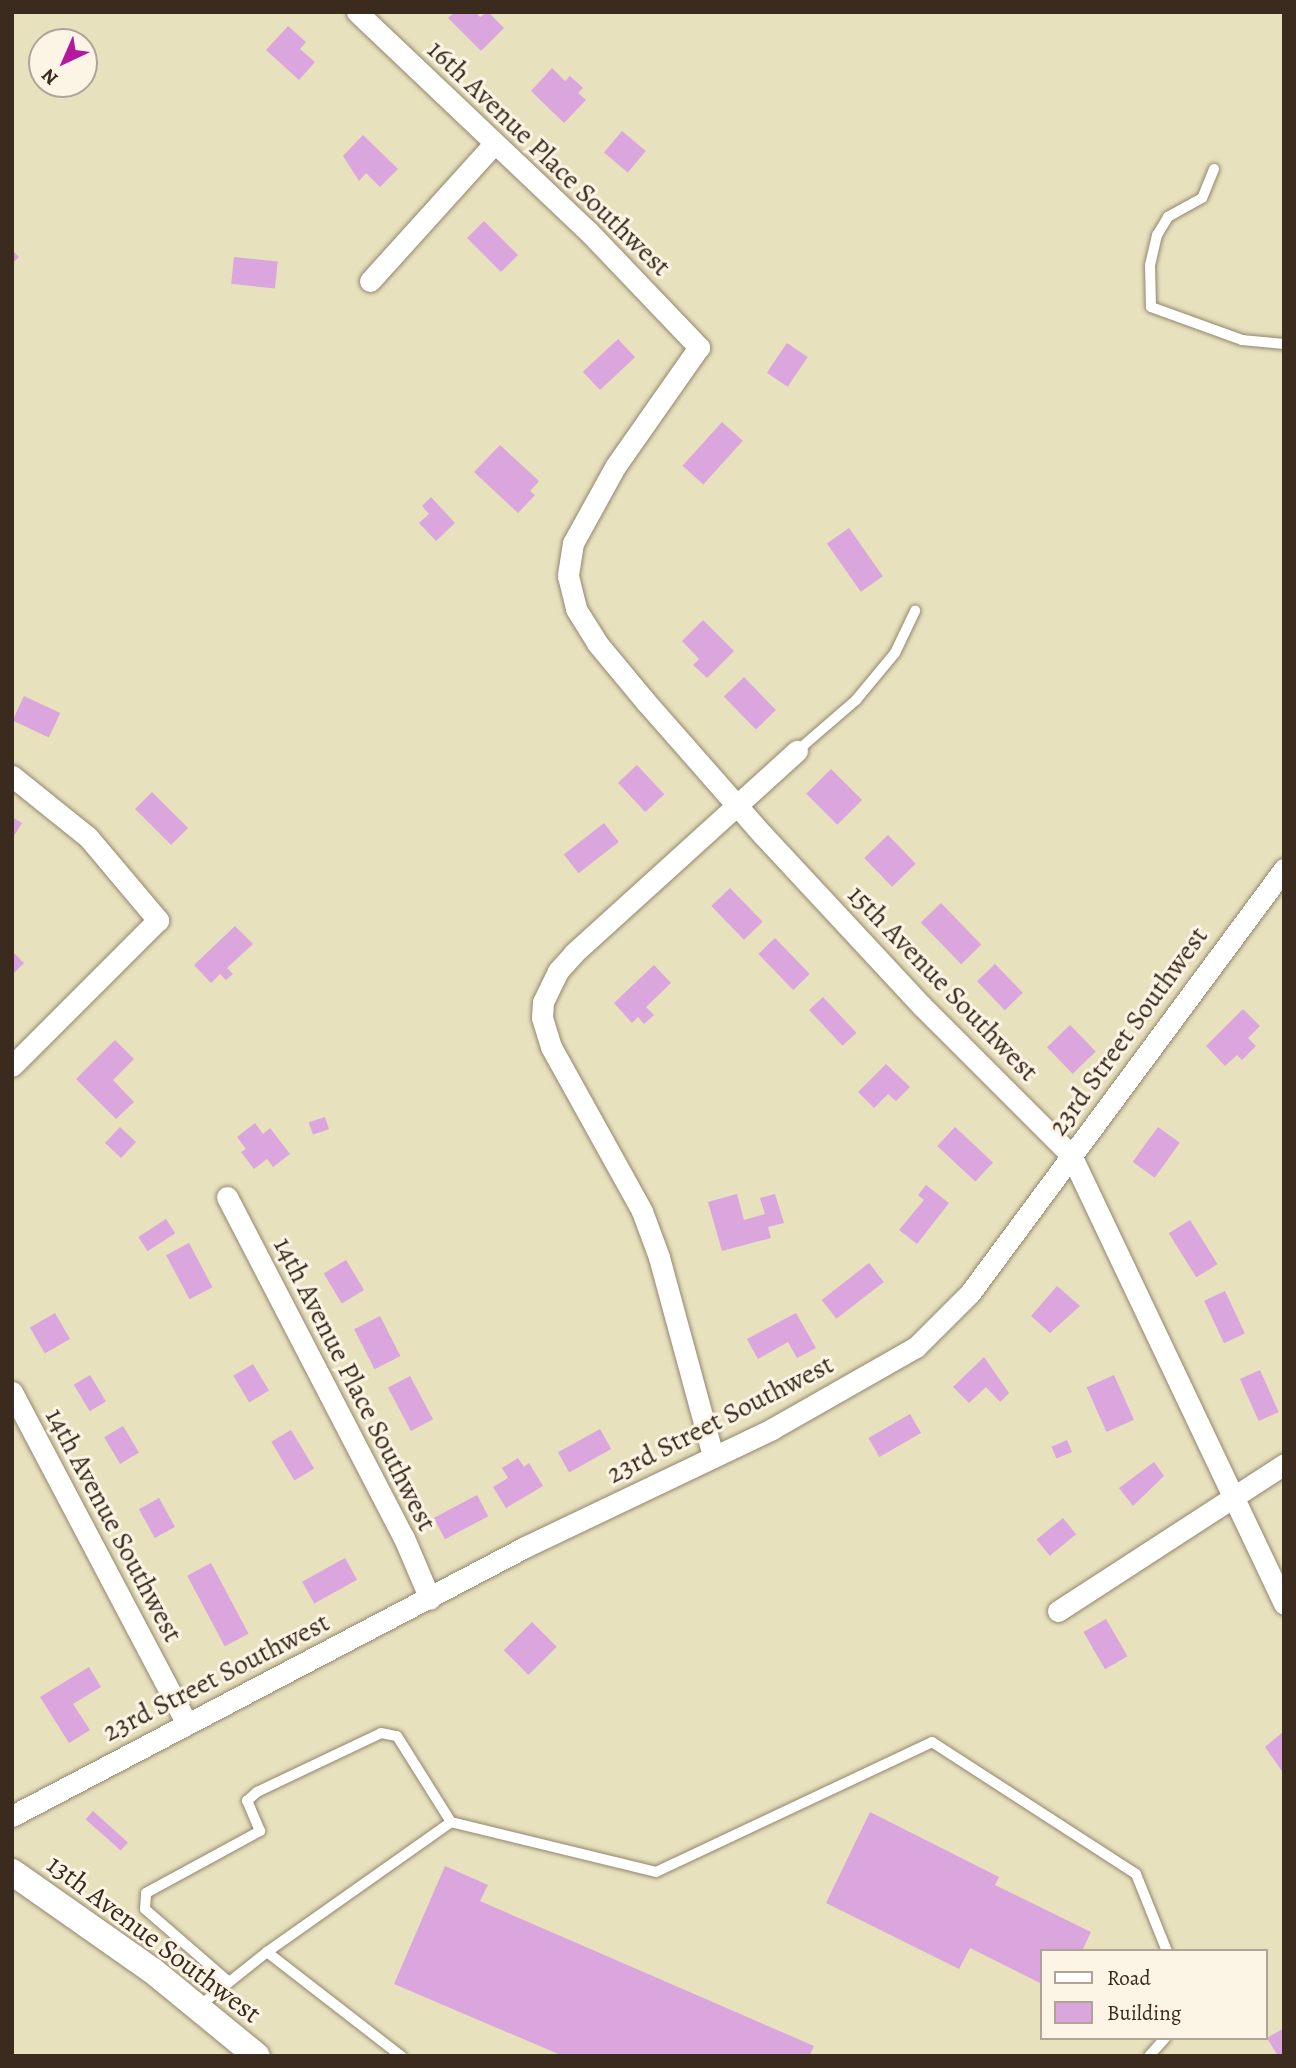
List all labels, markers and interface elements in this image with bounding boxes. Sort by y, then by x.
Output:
north arrow [28,28,98,98]
street label: 16th Avenue Place Southwest [420,33,678,283]
text: N [36,63,64,91]
street label: 15th Avenue Southwest [841,878,1045,1088]
street label: 23rd Street Southwest [1041,920,1215,1142]
street label: 14th Avenue Place Southwest [266,1232,444,1536]
street label: 23rd Street Southwest [601,1347,839,1491]
street label: 14th Avenue Southwest [38,1402,190,1648]
street label: 23rd Street Southwest [97,1605,335,1749]
street label: 13th Avenue Southwest [40,1848,268,2030]
legend [1040,1949,1268,2040]
text: Road [1107,1964,1151,1992]
text: Building [1107,1999,1181,2027]

